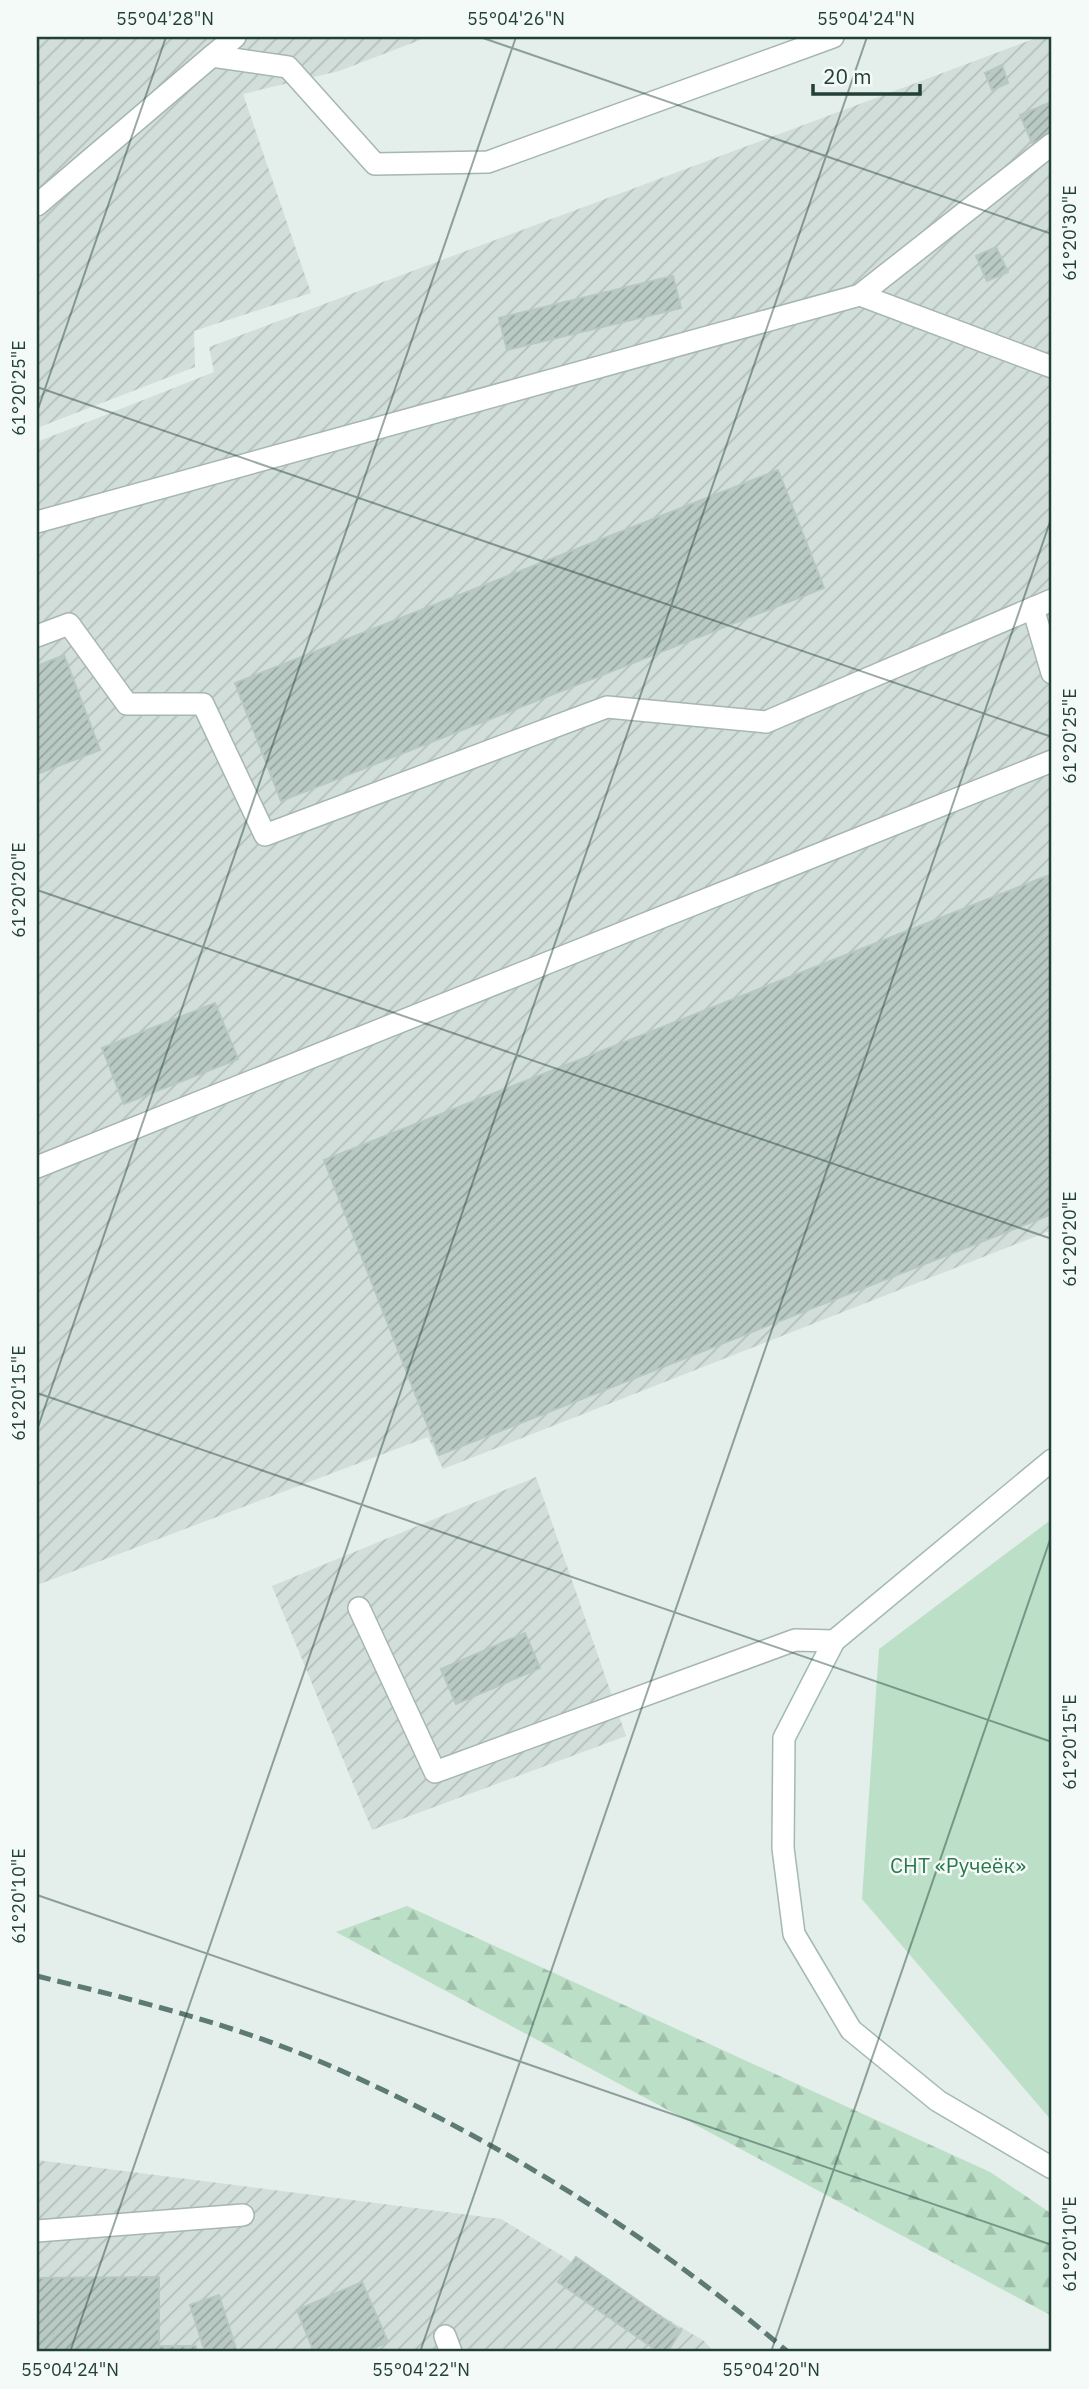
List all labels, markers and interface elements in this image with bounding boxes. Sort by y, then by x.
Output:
text: 55°04'28"N [116,7,214,30]
text: 55°04'26"N [467,7,565,30]
text: 55°04'24"N [817,7,915,30]
scale bar [813,52,919,96]
text: 20 m [823,62,872,90]
text: 61°20'30"E [1058,185,1081,281]
text: 61°20'25"E [7,340,30,436]
text: 61°20'25"E [1058,688,1081,784]
text: 61°20'20"E [7,842,30,938]
text: 61°20'20"E [1058,1191,1081,1287]
text: 61°20'15"E [7,1345,30,1441]
text: 61°20'15"E [1058,1694,1081,1790]
text: 61°20'10"E [7,1848,30,1944]
park label: СНТ «Ручеёк» [890,1851,1026,1879]
text: 61°20'10"E [1058,2196,1081,2292]
text: 55°04'24"N [21,2358,119,2381]
text: 55°04'22"N [372,2358,470,2381]
text: 55°04'20"N [722,2358,820,2381]

